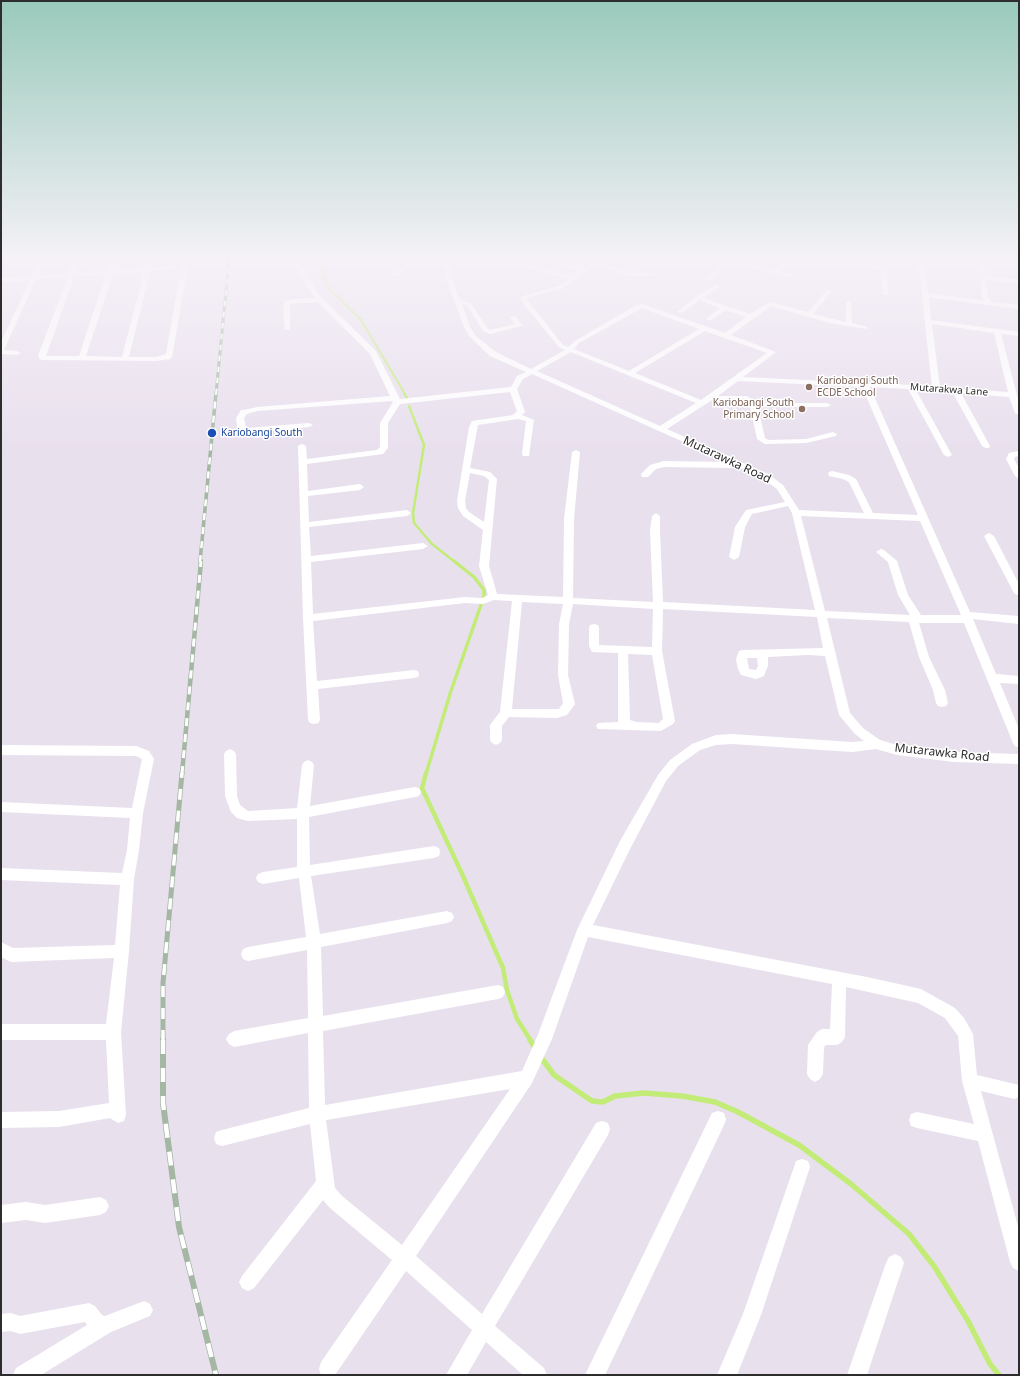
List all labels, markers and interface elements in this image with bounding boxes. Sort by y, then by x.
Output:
place label: Kariobangi South ECDE School [817,375,898,398]
street label: Mutarakwa Lane [910,381,988,399]
marker: Kariobangi South ECDE School [804,382,814,392]
place label: Kariobangi South Primary School [713,397,794,420]
marker: Kariobangi South Primary School [797,404,807,414]
marker: Kariobangi South [206,427,218,439]
place label: Kariobangi South [221,427,302,439]
street label: Mutarawka Road [681,433,773,487]
street label: Mutarawka Road [894,741,990,765]

